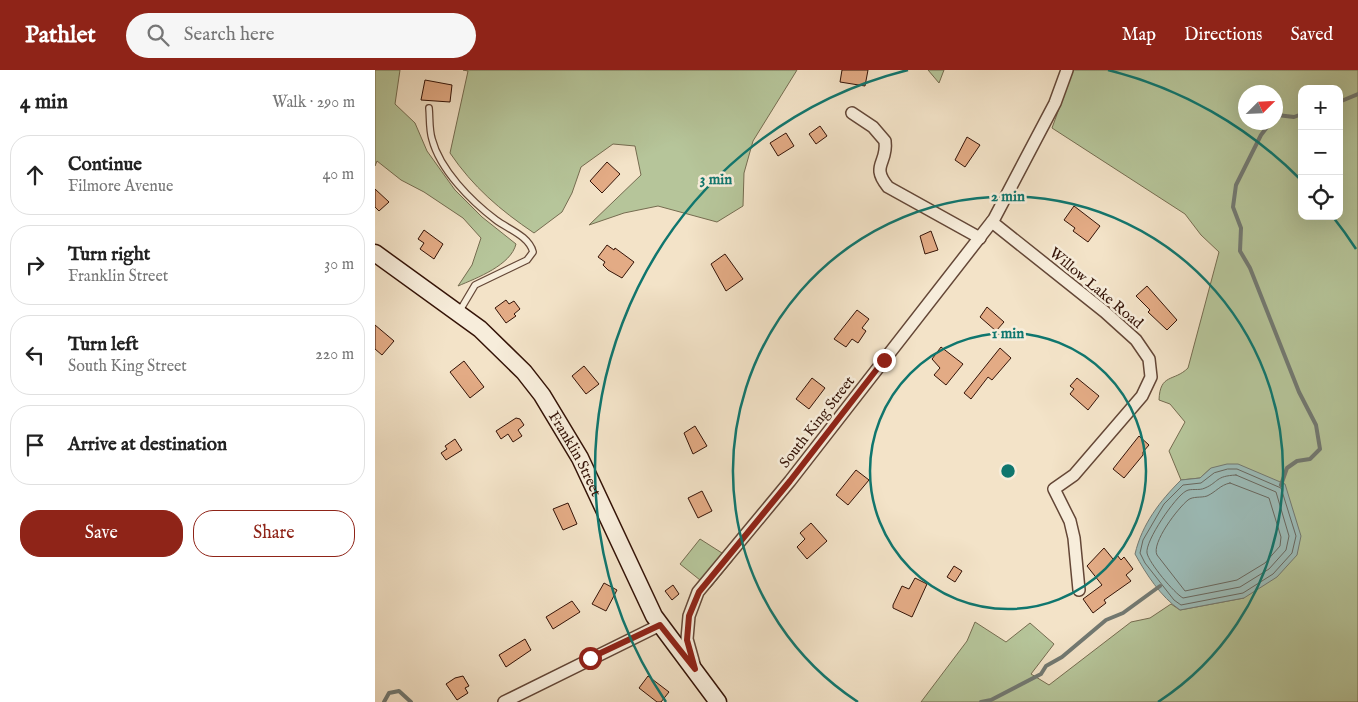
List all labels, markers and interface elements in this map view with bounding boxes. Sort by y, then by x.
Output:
search box [126,13,476,58]
text: Pathlet [25,20,96,51]
icon: search [144,21,172,49]
text: Search here [184,23,274,47]
text: Map [1122,24,1156,47]
text: Directions [1184,24,1262,47]
text: Saved [1290,24,1333,47]
north arrow [1238,85,1283,130]
map controls [1298,85,1343,220]
button: + [1298,85,1343,130]
text: 4 min [20,89,68,116]
text: Walk · 290 m [272,93,355,113]
button: − [1298,130,1343,175]
text: Continue [68,153,142,177]
icon: ahead [21,161,49,189]
text: 40 m [322,165,354,185]
text: 3 min [700,170,732,189]
button: locate [1298,175,1343,220]
text: Filmore Avenue [68,177,173,197]
text: 2 min [991,187,1025,206]
text: Turn right [68,243,150,267]
street label: Willow Lake Road [1045,243,1148,333]
icon: right [21,251,49,279]
text: 30 m [324,255,354,275]
text: Franklin Street [68,267,168,287]
text: 1 min [992,324,1024,343]
text: Turn left [68,333,139,357]
icon: left [21,341,49,369]
text: 220 m [315,345,354,365]
route end [873,349,896,372]
text: South King Street [68,357,187,377]
street label: South King Street [775,372,859,472]
street label: Franklin Street [545,408,606,499]
icon: arrive [21,431,49,459]
text: Arrive at destination [68,433,227,457]
centre of rings [999,462,1017,480]
button: Save [20,510,183,557]
button: Share [193,510,355,557]
route start [579,647,602,670]

